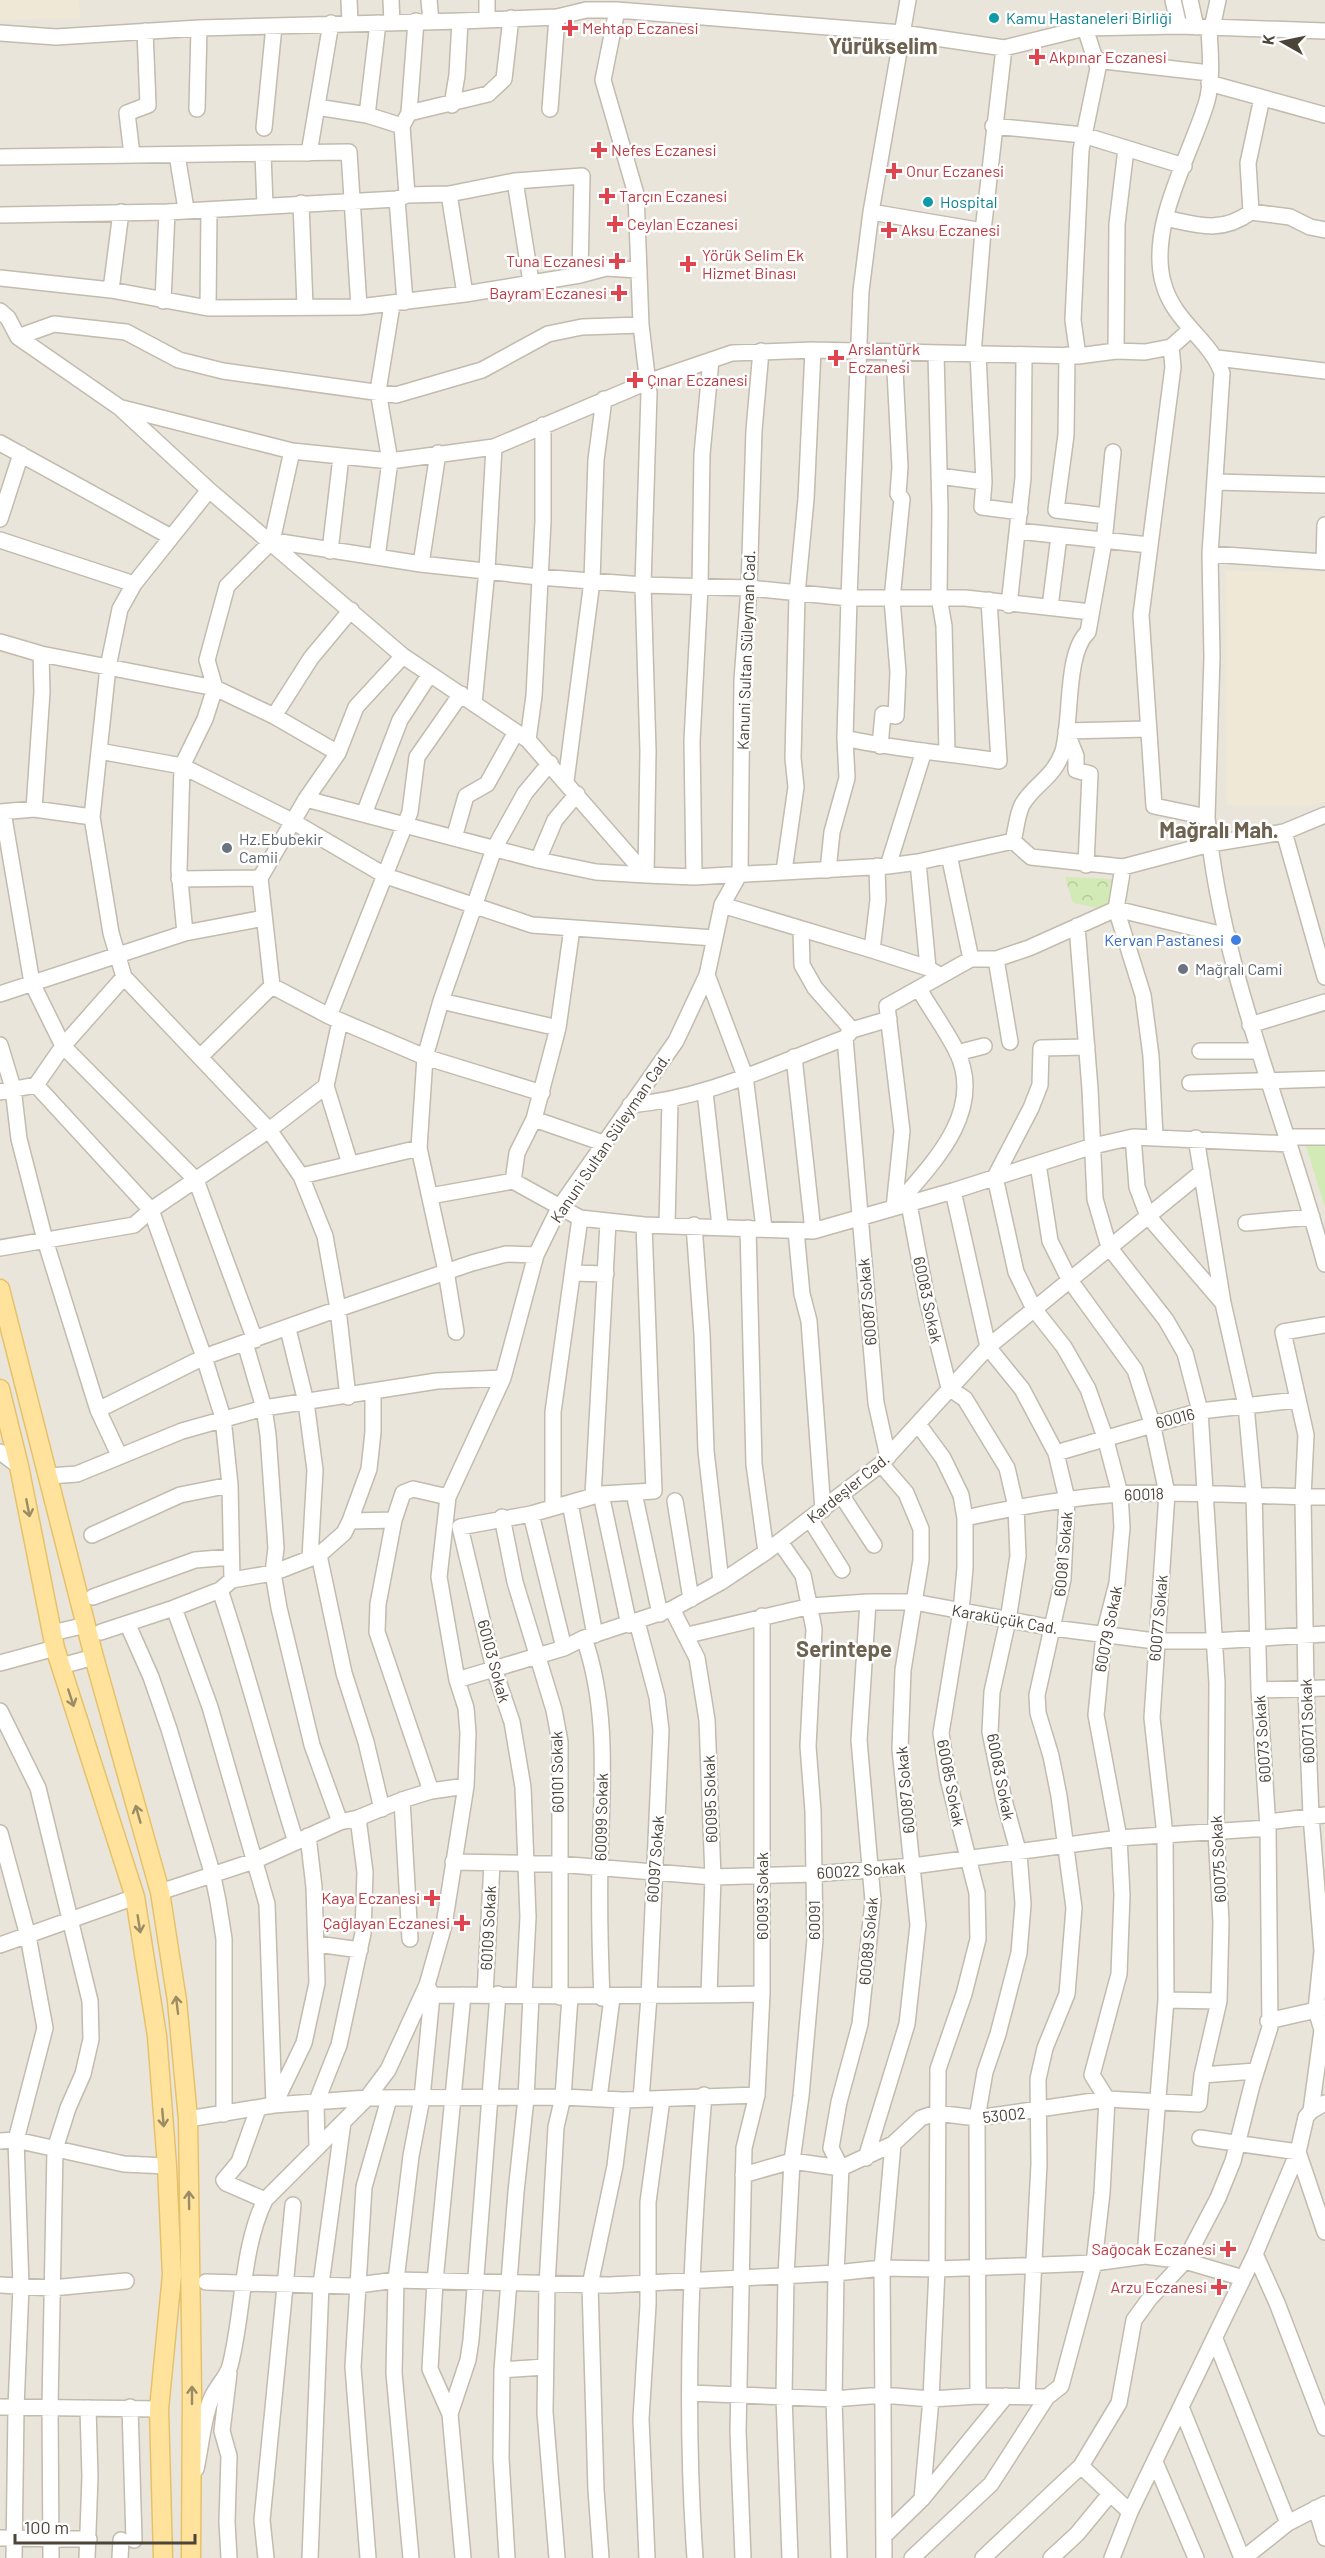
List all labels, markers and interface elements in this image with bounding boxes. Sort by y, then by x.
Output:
place label: Kamu Hastaneleri Birliği [1006,8,1172,27]
marker: Kamu Hastaneleri Birliği [987,11,1001,25]
north arrow [1253,12,1313,72]
place label: Mehtap Eczanesi [582,18,699,37]
marker: Mehtap Eczanesi [563,21,577,35]
district label: Yürükselim [828,32,938,58]
text: K [1258,33,1278,46]
place label: Akpınar Eczanesi [1049,47,1167,66]
marker: Akpınar Eczanesi [1030,50,1044,64]
place label: Nefes Eczanesi [611,140,716,159]
marker: Nefes Eczanesi [592,143,606,157]
place label: Onur Eczanesi [906,161,1004,180]
marker: Onur Eczanesi [887,164,901,178]
place label: Tarçın Eczanesi [619,186,727,205]
marker: Tarçın Eczanesi [600,189,614,203]
place label: Hospital [940,192,997,211]
marker: Hospital [921,195,935,209]
place label: Ceylan Eczanesi [627,214,738,233]
marker: Ceylan Eczanesi [608,217,622,231]
place label: Aksu Eczanesi [901,220,1000,239]
marker: Aksu Eczanesi [882,223,896,237]
place label: Yörük Selim Ek Hizmet Binası [702,245,804,282]
place label: Tuna Eczanesi [506,251,605,270]
marker: Tuna Eczanesi [610,254,624,268]
marker: Yörük Selim Ek Hizmet Binası [679,255,697,273]
place label: Bayram Eczanesi [489,283,607,302]
marker: Bayram Eczanesi [612,286,626,300]
place label: Arslantürk Eczanesi [848,339,920,376]
marker: Arslantürk Eczanesi [829,351,843,365]
place label: Çınar Eczanesi [647,370,748,389]
marker: Çınar Eczanesi [628,373,642,387]
street label: Kanuni Sultan Süleyman Cad. [733,550,758,750]
district label: Mağralı Mah. [1159,816,1279,842]
place label: Hz.Ebubekir Camii [239,829,323,866]
marker: Hz.Ebubekir Camii [220,841,234,855]
place label: Kervan Pastanesi [1104,930,1224,949]
marker: Kervan Pastanesi [1229,933,1243,947]
place label: Mağralı Cami [1195,959,1283,978]
marker: Mağralı Cami [1176,962,1190,976]
street label: Kanuni Sultan Süleyman Cad. [546,1049,673,1226]
street label: 60083 Sokak [910,1255,947,1345]
street label: 60087 Sokak [853,1258,880,1346]
street label: 60016 [1153,1403,1196,1432]
street label: Kardeşler Cad. [803,1449,893,1527]
street label: 60018 [1124,1483,1164,1504]
one-way arrow [23,1497,34,1517]
street label: 60081 Sokak [1049,1511,1076,1597]
street label: 60077 Sokak [1144,1574,1171,1662]
street label: 60079 Sokak [1090,1584,1125,1674]
street label: Karaküçük Cad. [950,1600,1060,1637]
street label: 60103 Sokak [474,1617,515,1704]
district label: Serintepe [796,1635,892,1661]
street label: 60071 Sokak [1296,1678,1317,1764]
one-way arrow [66,1688,77,1707]
street label: 60073 Sokak [1249,1695,1274,1783]
street label: 60101 Sokak [546,1731,567,1813]
street label: 60083 Sokak [984,1732,1019,1822]
street label: 60085 Sokak [934,1738,969,1828]
street label: 60087 Sokak [891,1746,918,1834]
street label: 60095 Sokak [698,1755,721,1843]
street label: 60099 Sokak [590,1773,611,1861]
one-way arrow [132,1805,143,1824]
street label: 60097 Sokak [642,1815,667,1903]
street label: 60075 Sokak [1206,1815,1229,1903]
street label: 60093 Sokak [752,1852,771,1940]
street label: 60022 Sokak [816,1857,906,1882]
street label: 60109 Sokak [476,1885,499,1971]
place label: Kaya Eczanesi [322,1888,420,1907]
marker: Kaya Eczanesi [425,1891,439,1905]
street label: 60089 Sokak [854,1896,881,1986]
street label: 60091 [804,1900,823,1940]
place label: Çağlayan Eczanesi [323,1913,450,1932]
one-way arrow [134,1914,145,1934]
marker: Çağlayan Eczanesi [455,1916,469,1930]
one-way arrow [171,1996,182,2016]
street label: 53002 [982,2103,1026,2126]
one-way arrow [158,2107,169,2127]
one-way arrow [183,2190,195,2210]
place label: Sağocak Eczanesi [1092,2239,1216,2258]
marker: Sağocak Eczanesi [1221,2242,1235,2256]
place label: Arzu Eczanesi [1111,2277,1207,2296]
marker: Arzu Eczanesi [1212,2280,1226,2294]
one-way arrow [186,2385,198,2405]
scale bar [15,2507,195,2545]
text: 100 m [24,2516,69,2538]

